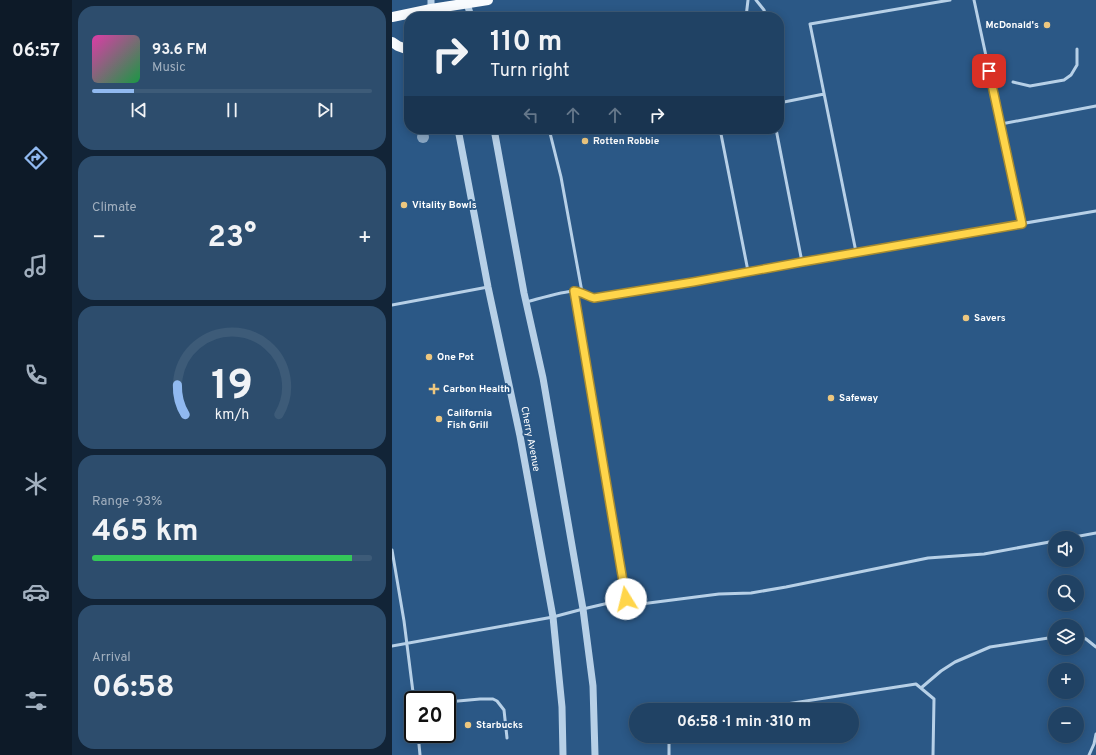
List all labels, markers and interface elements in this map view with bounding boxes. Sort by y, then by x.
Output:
place label: McDonald's [985,19,1039,32]
marker: McDonald's [1042,20,1052,30]
text: 110 m [490,25,562,61]
icon: right [424,28,476,80]
text: 06:57 [12,40,60,63]
text: 93.6 FM [152,41,207,60]
pin [972,54,1006,88]
text: Music [152,60,186,76]
text: Turn right [490,60,570,83]
icon: arrive [978,60,1000,82]
icon: previous [128,99,150,121]
icon: pause [221,99,243,121]
icon: next [314,99,336,121]
icon: left [520,104,542,126]
icon: ahead [562,104,584,126]
icon: ahead [604,104,626,126]
icon: right [646,104,668,126]
place label: Rotten Robbie [593,135,660,148]
marker: Rotten Robbie [580,136,590,146]
icon: directions [22,144,50,172]
place label: Vitality Bowls [412,199,477,212]
text: Climate [92,200,137,216]
marker: Vitality Bowls [399,200,409,210]
text: 23° [208,220,256,257]
text: − [92,225,106,252]
text: + [358,225,372,252]
icon: music [22,252,50,280]
place label: Savers [974,312,1006,325]
marker: Savers [961,313,971,323]
place label: One Pot [437,351,474,364]
marker: One Pot [424,352,434,362]
icon: phone [22,361,50,389]
text: 19 [211,361,253,414]
marker: Carbon Health [428,383,440,395]
place label: Carbon Health [443,383,510,396]
place label: Safeway [839,392,879,405]
marker: Safeway [826,393,836,403]
street label: Cherry Avenue [517,405,543,473]
text: km/h [215,406,249,424]
place label: California Fish Grill [447,407,492,432]
marker: California Fish Grill [434,414,444,424]
icon: climate [22,470,50,498]
text: Range · 93% [92,494,162,510]
text: 465 km [92,514,199,551]
map controls [1048,531,1084,743]
button: sound [1048,531,1084,567]
button: search [1048,575,1084,611]
icon: car [22,578,50,606]
position arrow [605,578,647,620]
button: layers [1048,619,1084,655]
text: Arrival [92,650,131,666]
button: + [1048,663,1084,699]
text: 06:58 [92,670,175,707]
icon: filters [22,687,50,715]
speed limit sign: 20 [404,691,456,743]
button: − [1048,707,1084,743]
text: 06:58 · 1 min · 310 m [677,713,811,732]
place label: Starbucks [476,719,523,732]
marker: Starbucks [463,720,473,730]

